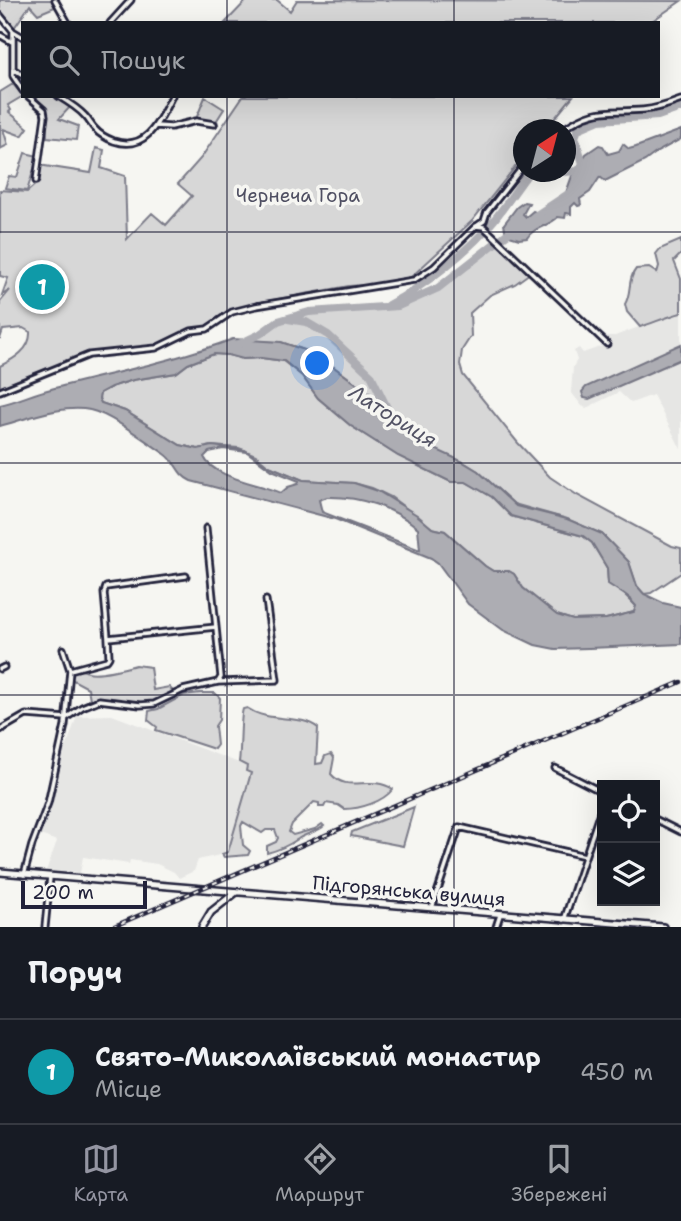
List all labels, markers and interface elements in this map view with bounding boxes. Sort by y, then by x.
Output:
search box [21,21,660,98]
icon: search [45,41,83,79]
text: Пошук [101,42,185,77]
north arrow [513,119,576,182]
park label: Чернеча Гора [236,183,360,208]
pin: 1 [19,261,65,313]
your location [300,346,334,380]
water label: Латориця [343,377,442,454]
map controls [597,780,660,906]
button: locate [597,780,660,843]
button: layers [597,843,660,906]
street label: Підгорянська вулиця [311,870,507,912]
scale bar [21,878,147,910]
text: 200 m [32,880,94,905]
text: Поруч [28,952,122,993]
text: Свято-Миколаївський монастир [95,1039,541,1074]
text: 1 [46,1057,56,1087]
text: 450 m [580,1057,653,1087]
text: Місце [95,1074,162,1104]
tab: Карта [74,1140,128,1207]
tab: Маршрут [275,1140,364,1207]
tab: Збережені [511,1140,607,1207]

